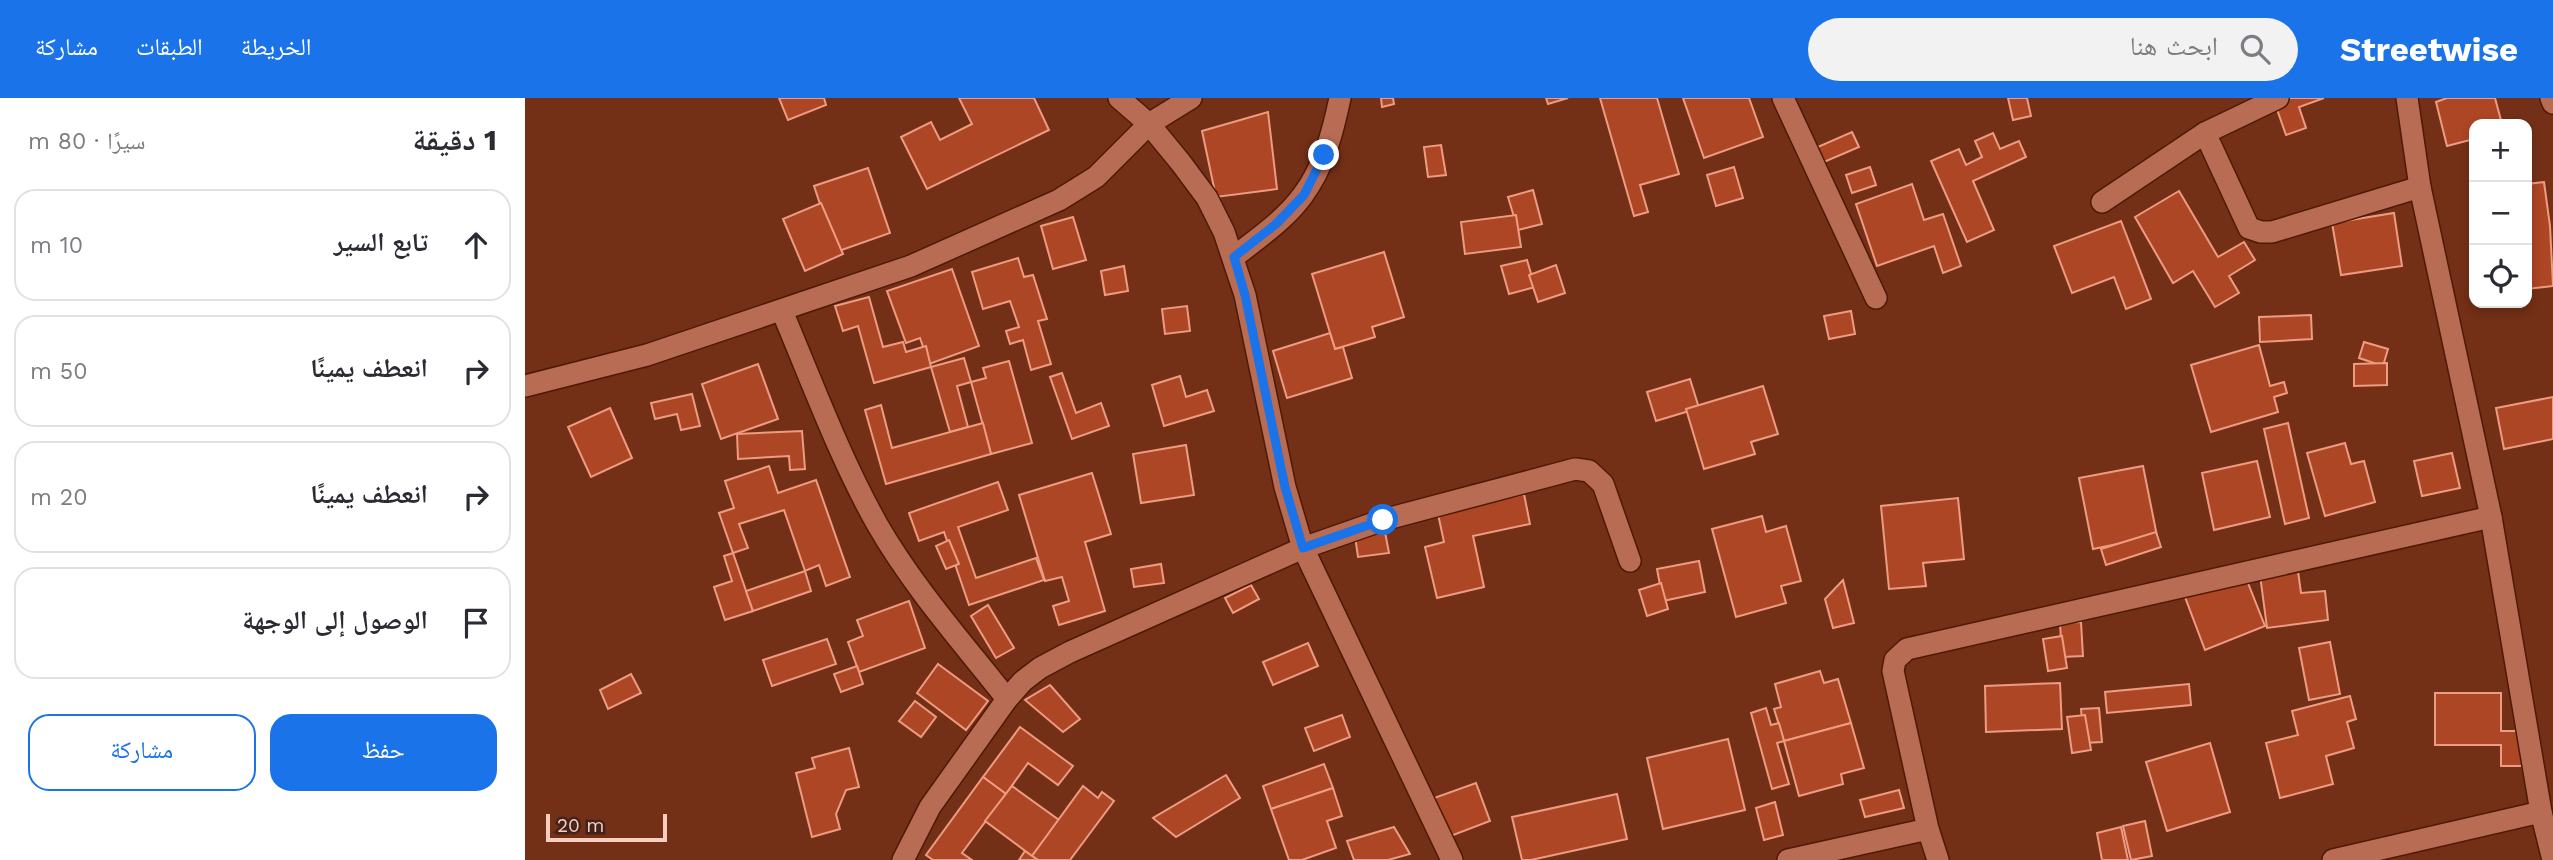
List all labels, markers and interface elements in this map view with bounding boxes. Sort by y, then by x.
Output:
search box [1808,18,2298,81]
icon: search [2236,30,2274,68]
text: Streetwise [2340,30,2518,69]
text: ابحث هنا [2130,31,2218,61]
text: مشاركة [35,33,98,61]
text: الطبقات [136,33,203,61]
text: الخريطة [241,33,311,61]
map controls [2469,119,2532,308]
button: + [2469,119,2532,182]
text: 1 دقيقة [412,122,497,157]
text: سيرًا · 80 m [28,128,145,155]
route end [1308,139,1339,170]
button: − [2469,182,2532,245]
icon: ahead [457,226,495,264]
text: تابع السير [334,227,428,257]
text: 10 m [30,232,83,259]
button: locate [2469,245,2532,308]
icon: right [457,352,495,390]
text: انعطف يمينًا [310,353,428,383]
text: 50 m [30,358,87,385]
icon: right [457,478,495,516]
text: انعطف يمينًا [310,479,428,509]
text: 20 m [30,484,87,511]
route start [1367,504,1398,535]
icon: arrive [457,604,495,642]
text: الوصول إلى الوجهة [242,605,428,635]
button: مشاركة [28,714,256,791]
button: حفظ [270,714,497,791]
scale bar [546,811,667,843]
text: 20 m [557,814,604,837]

